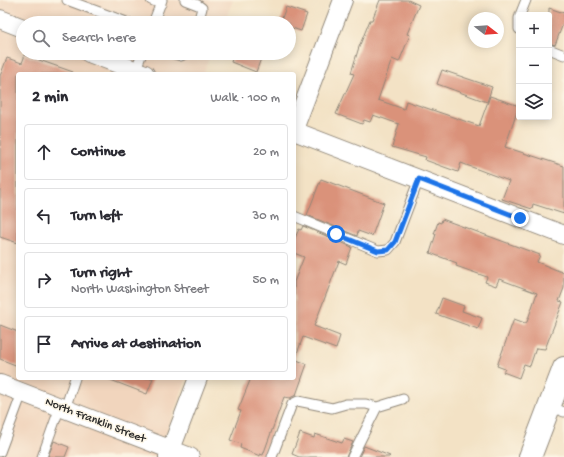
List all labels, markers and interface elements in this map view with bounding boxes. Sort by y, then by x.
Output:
north arrow [468,12,504,48]
map controls [516,12,552,120]
button: + [516,12,552,48]
search box [16,16,296,60]
icon: search [30,27,52,49]
text: Search here [62,29,136,47]
button: − [516,48,552,84]
button: layers [516,84,552,120]
text: 2 min [32,88,68,108]
text: Walk · 100 m [211,91,280,106]
icon: ahead [33,141,55,163]
text: Continue [71,143,125,161]
text: 20 m [253,145,279,160]
icon: left [33,205,55,227]
text: Turn left [71,207,122,225]
text: 30 m [253,209,279,224]
route end [511,209,529,227]
route start [327,225,345,243]
text: Turn right [71,264,131,282]
icon: right [33,269,55,291]
text: 50 m [252,273,279,288]
text: North Washington Street [71,282,209,297]
icon: arrive [33,333,55,355]
text: Arrive at destination [71,335,201,353]
street label: North Franklin Street [43,395,148,447]

